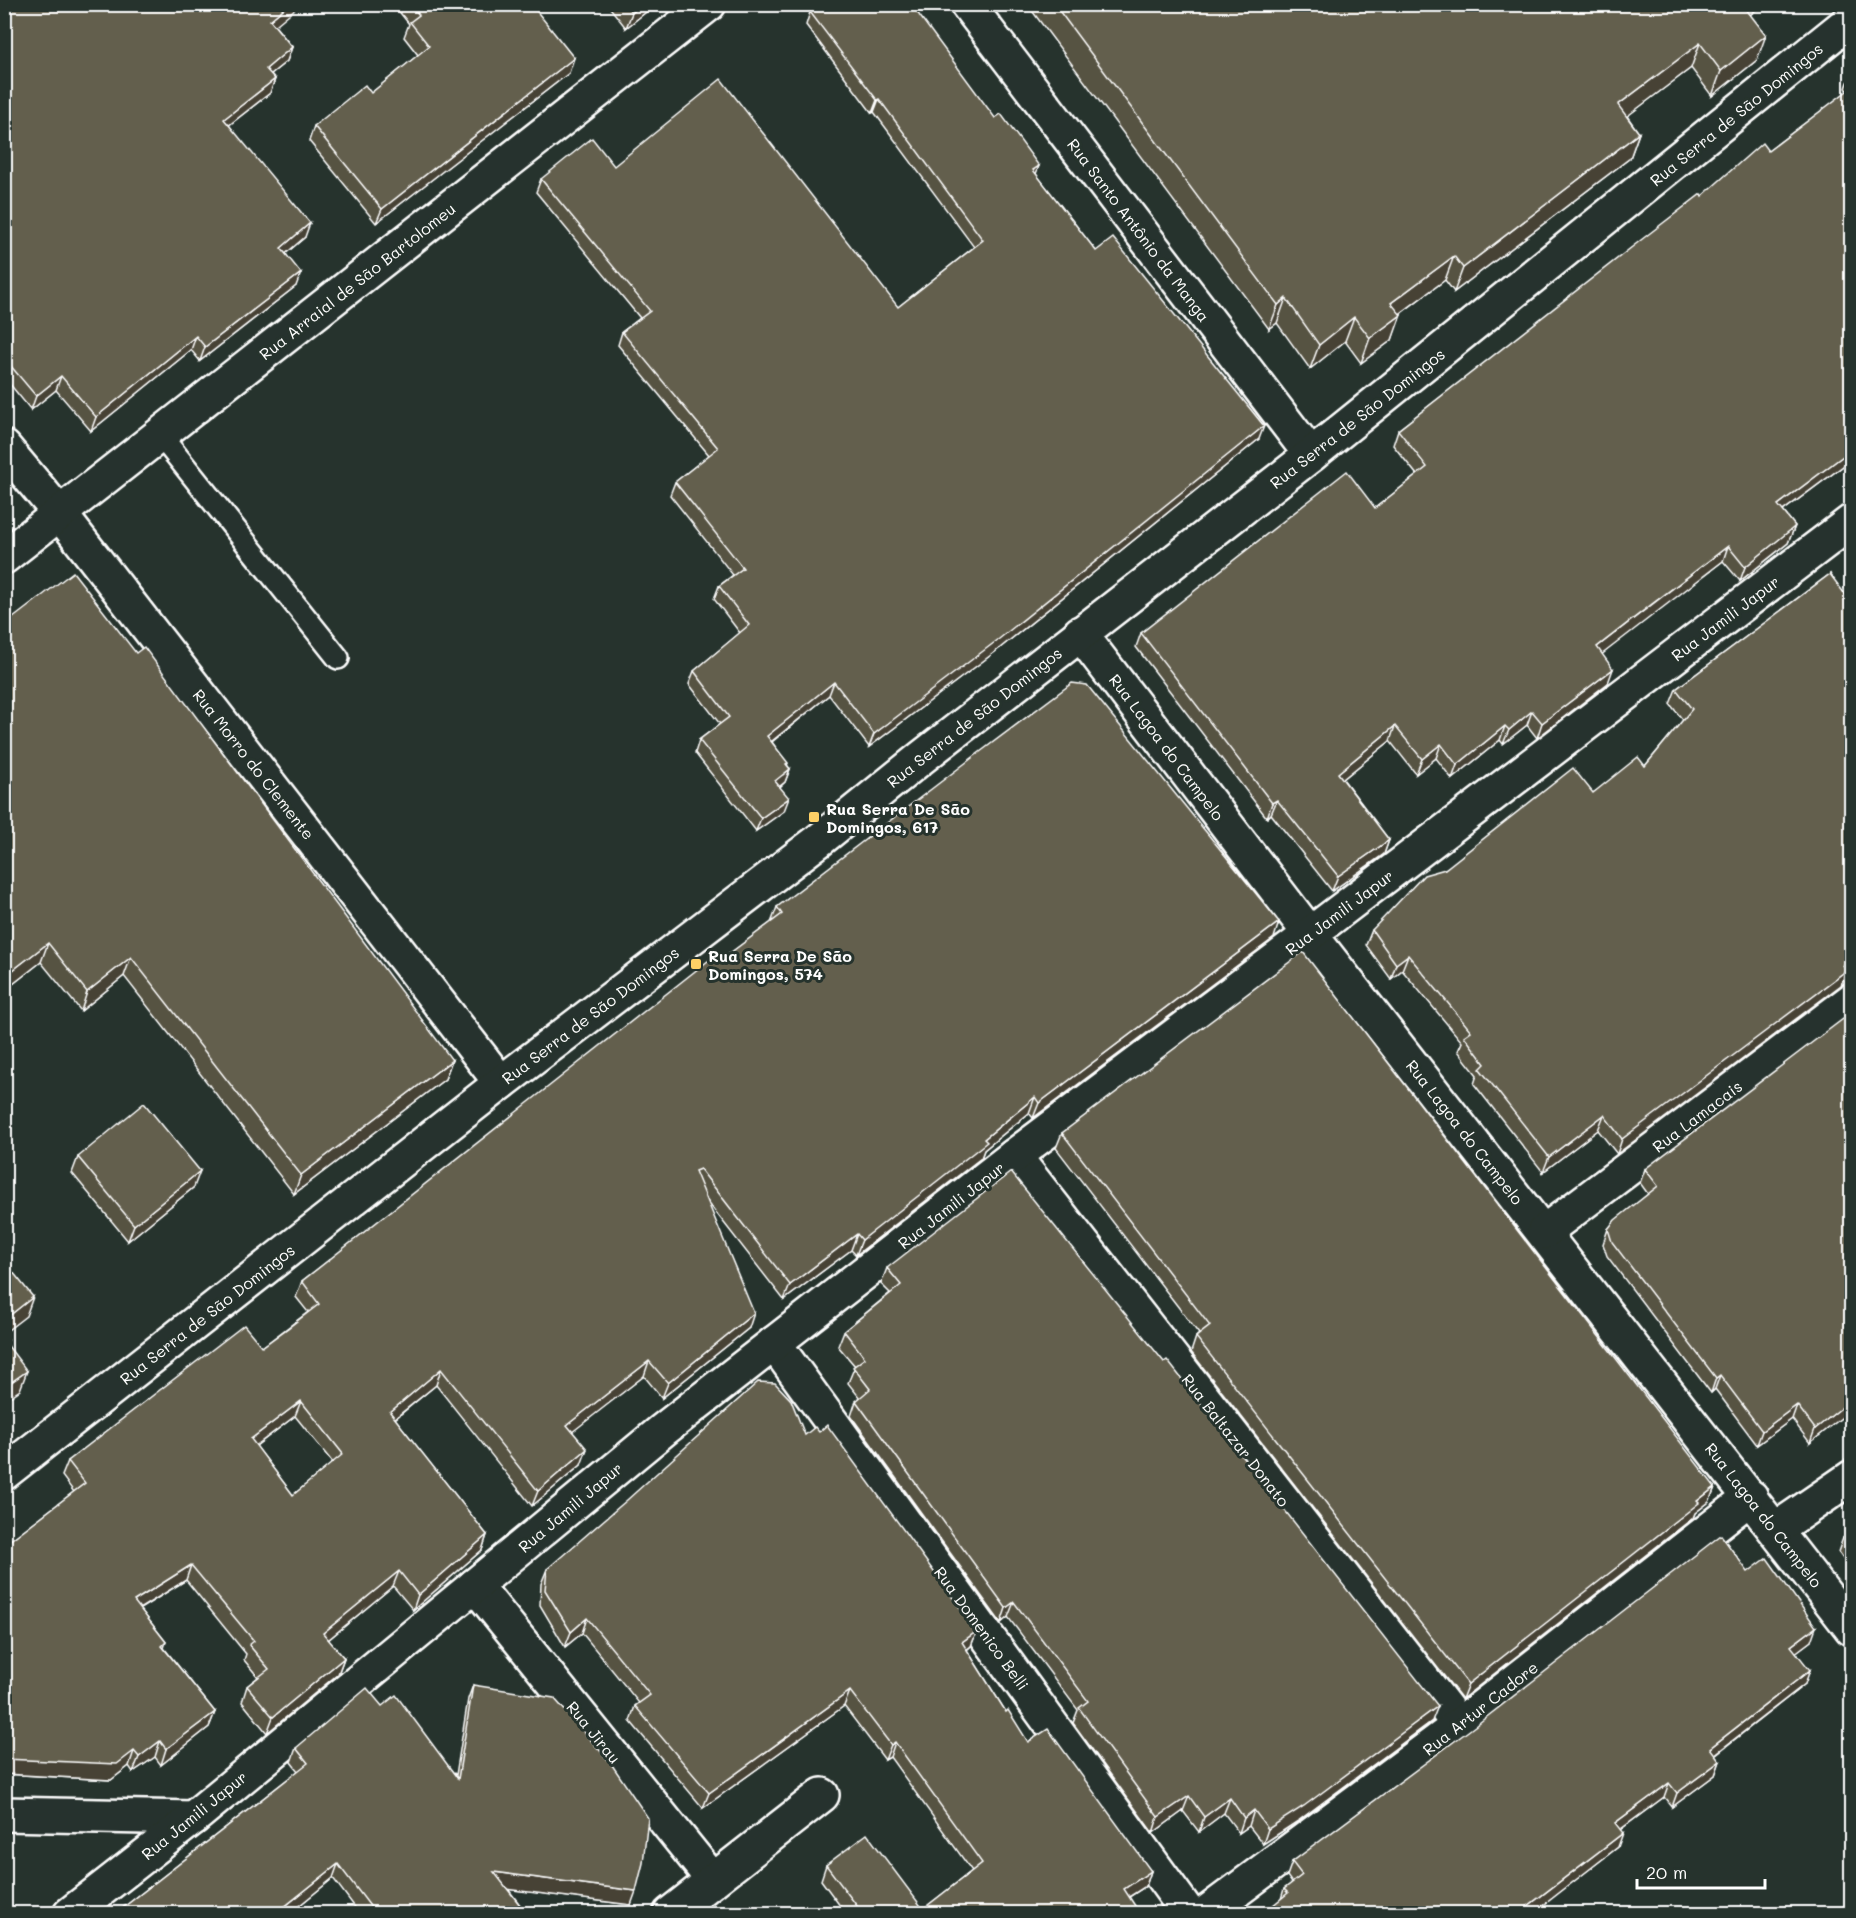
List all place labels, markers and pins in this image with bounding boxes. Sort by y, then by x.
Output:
place label: Rua Serra De São Domingos, 617 [826,798,970,837]
marker: Rua Serra De São Domingos, 617 [807,810,821,824]
place label: Rua Serra De São Domingos, 574 [708,945,852,984]
marker: Rua Serra De São Domingos, 574 [689,957,703,971]

